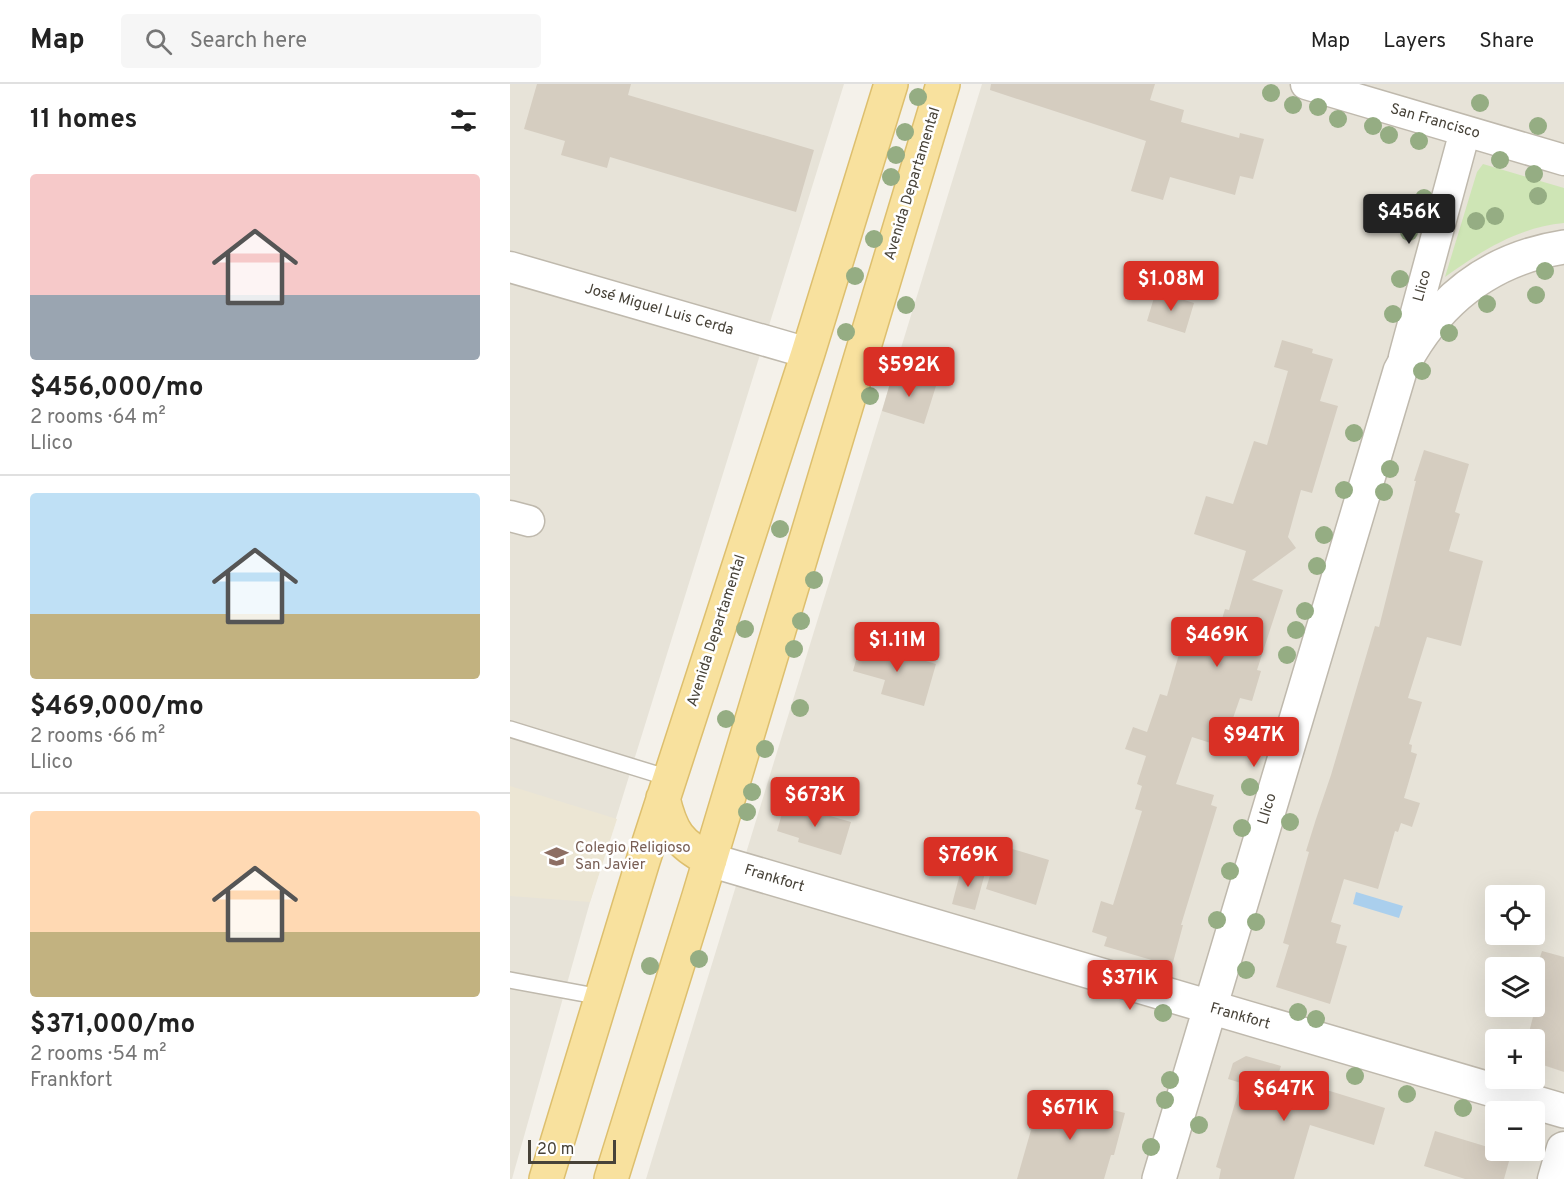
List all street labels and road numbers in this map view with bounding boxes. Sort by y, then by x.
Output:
street label: San Francisco [1388,100,1482,144]
street label: Avenida Departamental [881,105,945,263]
street label: Llico [1410,268,1436,304]
street label: José Miguel Luis Cerda [582,280,736,340]
street label: Avenida Departamental [683,553,751,709]
street label: Llico [1254,791,1282,827]
street label: Frankfort [742,861,806,897]
street label: Frankfort [1208,999,1272,1035]

